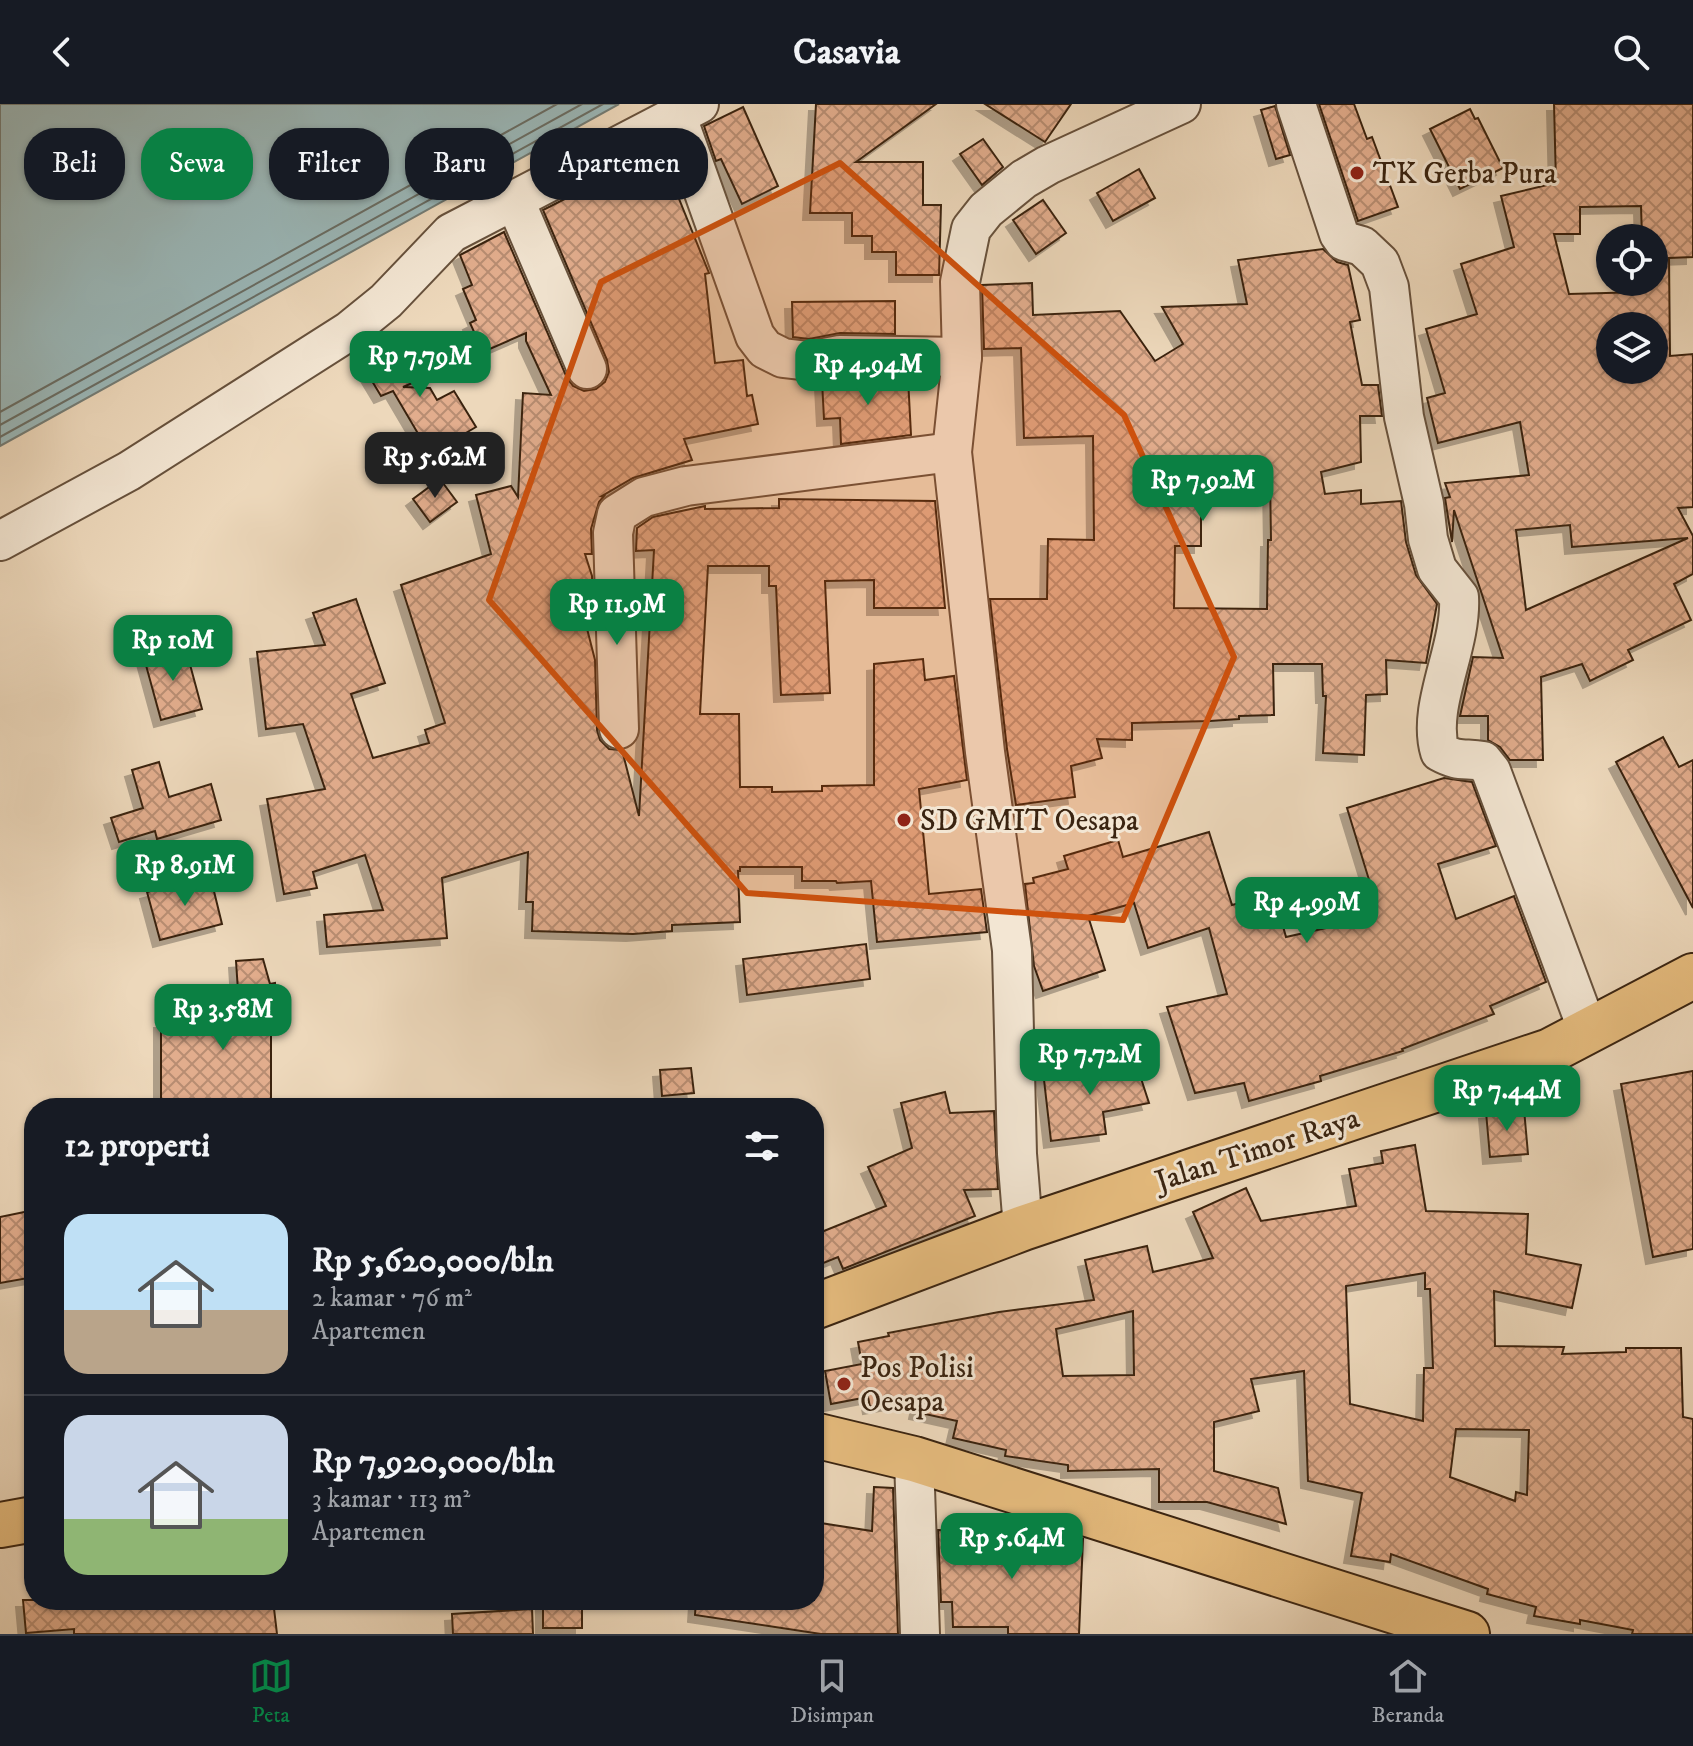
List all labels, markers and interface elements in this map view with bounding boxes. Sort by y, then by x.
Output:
icon: back [40,30,84,74]
text: Casavia [793,30,900,75]
icon: search [1609,30,1653,74]
chip: Beli [24,128,125,200]
chip: Sewa [141,128,253,200]
chip: Filter [269,128,389,200]
chip: Baru [405,128,514,200]
chip: Apartemen [530,128,708,200]
place label: TK Gerba Pura [1373,156,1557,193]
marker: TK Gerba Pura [1348,164,1366,182]
map controls [1596,224,1668,384]
button: locate [1596,224,1668,296]
button: layers [1596,312,1668,384]
pin: Rp 7.79M [337,331,503,399]
pin: Rp 4.94M [785,339,951,407]
text: Rp 7.79M [368,340,472,373]
text: Rp 4.94M [813,348,923,381]
pin: Rp 5.62M [352,432,518,500]
text: Rp 5.62M [383,441,487,474]
pin: Rp 7.92M [1120,455,1286,523]
text: Rp 7.92M [1150,464,1256,497]
pin: Rp 11.9M [534,579,700,647]
text: Rp 11.9M [568,588,666,621]
pin: Rp 10M [108,615,238,683]
text: Rp 10M [131,624,215,657]
place label: SD GMIT Oesapa [920,803,1139,840]
marker: SD GMIT Oesapa [895,811,913,829]
pin: Rp 8.91M [102,840,268,908]
text: Rp 8.91M [134,849,236,882]
pin: Rp 4.99M [1224,877,1390,945]
text: Rp 4.99M [1253,886,1361,919]
pin: Rp 3.58M [140,984,306,1052]
text: Rp 3.58M [172,993,274,1026]
pin: Rp 7.72M [1007,1029,1173,1097]
text: Rp 7.72M [1038,1038,1142,1071]
pin: Rp 7.44M [1424,1065,1590,1133]
text: Rp 7.44M [1452,1074,1562,1107]
street label: Jalan Timor Raya [1148,1100,1364,1202]
icon: filters [740,1124,784,1168]
text: 12 properti [64,1125,210,1167]
text: Rp 5,620,000/bln [312,1240,554,1282]
icon: home [128,1246,224,1342]
text: 2 kamar · 76 m² [312,1282,472,1315]
text: Apartemen [312,1315,425,1348]
place label: Pos Polisi Oesapa [860,1350,974,1421]
marker: Pos Polisi Oesapa [835,1375,853,1393]
text: Rp 7,920,000/bln [312,1441,555,1483]
icon: home [128,1447,224,1543]
text: 3 kamar · 113 m² [312,1483,470,1516]
pin: Rp 5.64M [929,1513,1095,1581]
text: Apartemen [312,1516,425,1549]
text: Rp 5.64M [959,1522,1065,1555]
tab: Peta [249,1654,293,1729]
tab: Disimpan [791,1654,874,1729]
tab: Beranda [1372,1654,1444,1729]

